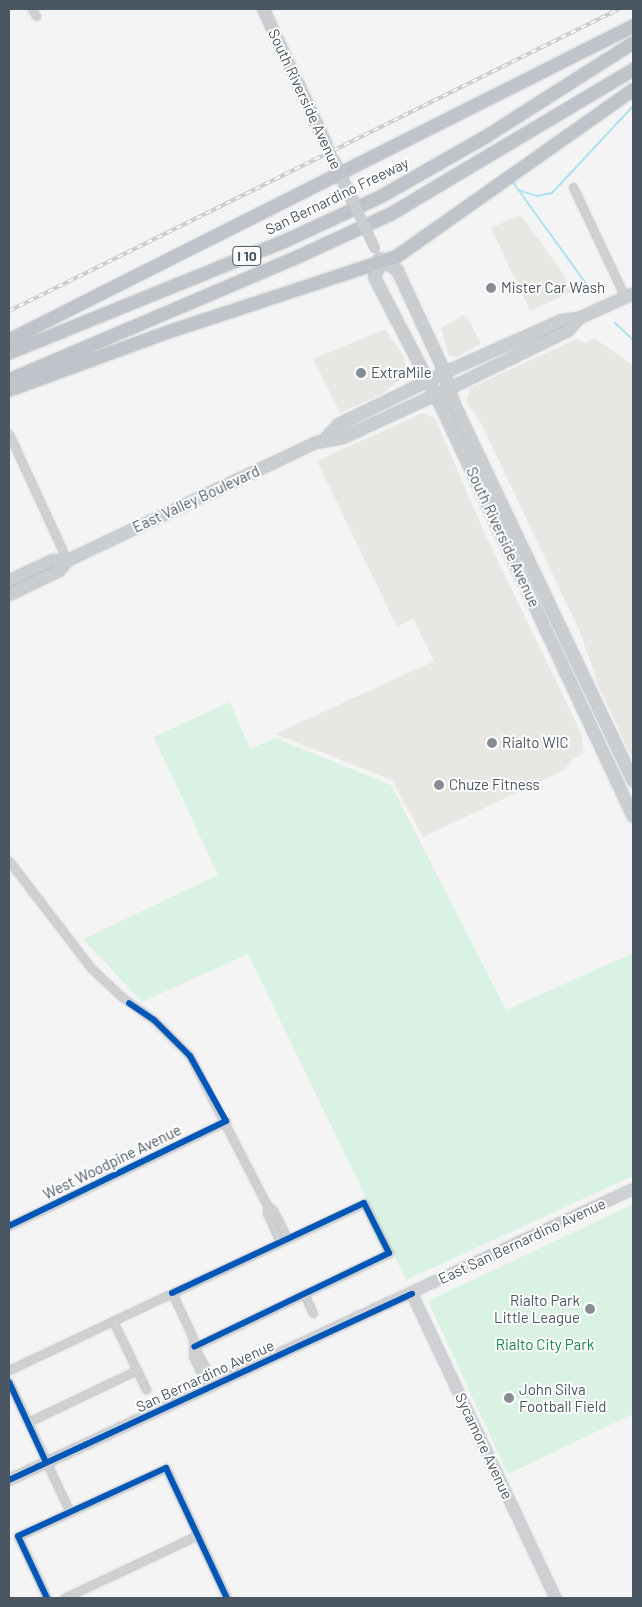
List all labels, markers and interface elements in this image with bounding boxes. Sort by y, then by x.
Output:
street label: South Riverside Avenue [265,26,345,172]
street label: San Bernardino Freeway [262,153,412,239]
road number: I 10 [232,245,262,268]
place label: Mister Car Wash [501,279,605,297]
marker: Mister Car Wash [485,282,497,294]
place label: ExtraMile [371,364,432,382]
marker: ExtraMile [355,367,367,379]
street label: East Valley Boulevard [130,462,262,536]
street label: South Riverside Avenue [463,464,543,610]
place label: Rialto WIC [502,734,569,752]
marker: Rialto WIC [486,737,498,749]
place label: Chuze Fitness [449,776,540,794]
marker: Chuze Fitness [433,779,445,791]
street label: West Woodpine Avenue [40,1121,184,1203]
street label: East San Bernardino Avenue [435,1194,609,1288]
place label: Rialto Park Little League [494,1291,580,1326]
marker: Rialto Park Little League [584,1303,596,1315]
street label: San Bernardino Avenue [133,1336,277,1416]
park label: Rialto City Park [496,1336,594,1354]
place label: John Silva Football Field [519,1380,606,1415]
street label: Sycamore Avenue [451,1390,517,1502]
marker: John Silva Football Field [503,1392,515,1404]

